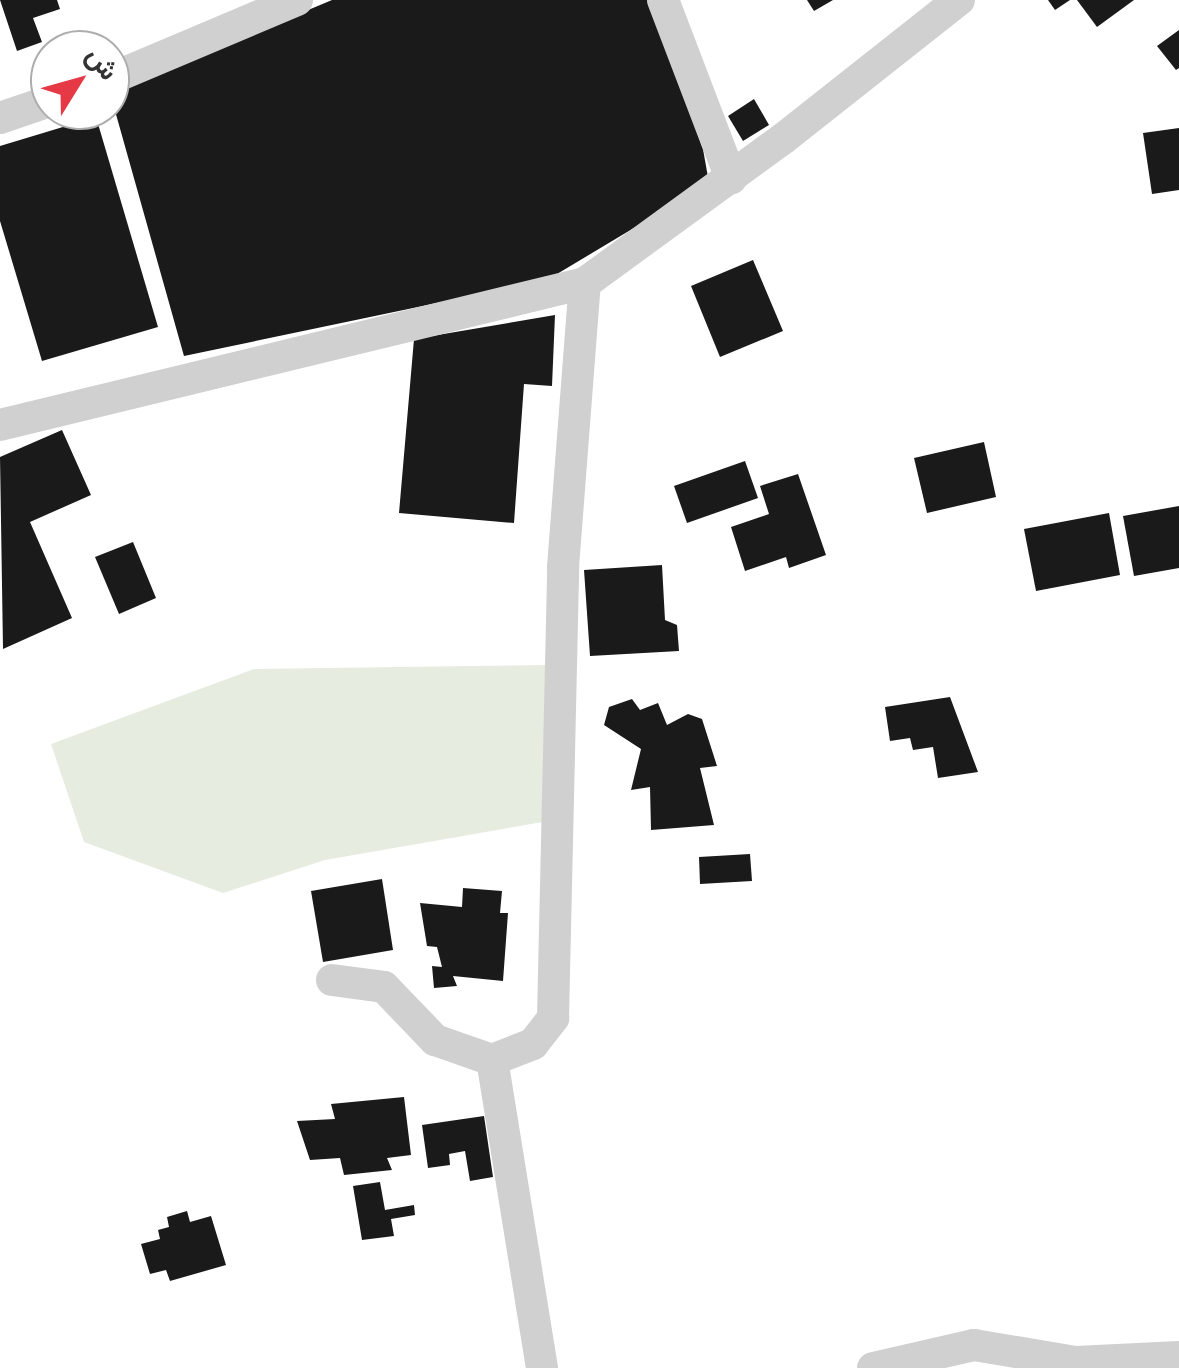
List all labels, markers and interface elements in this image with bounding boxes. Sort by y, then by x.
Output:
north arrow [30,30,130,130]
text: ش [79,39,126,86]

